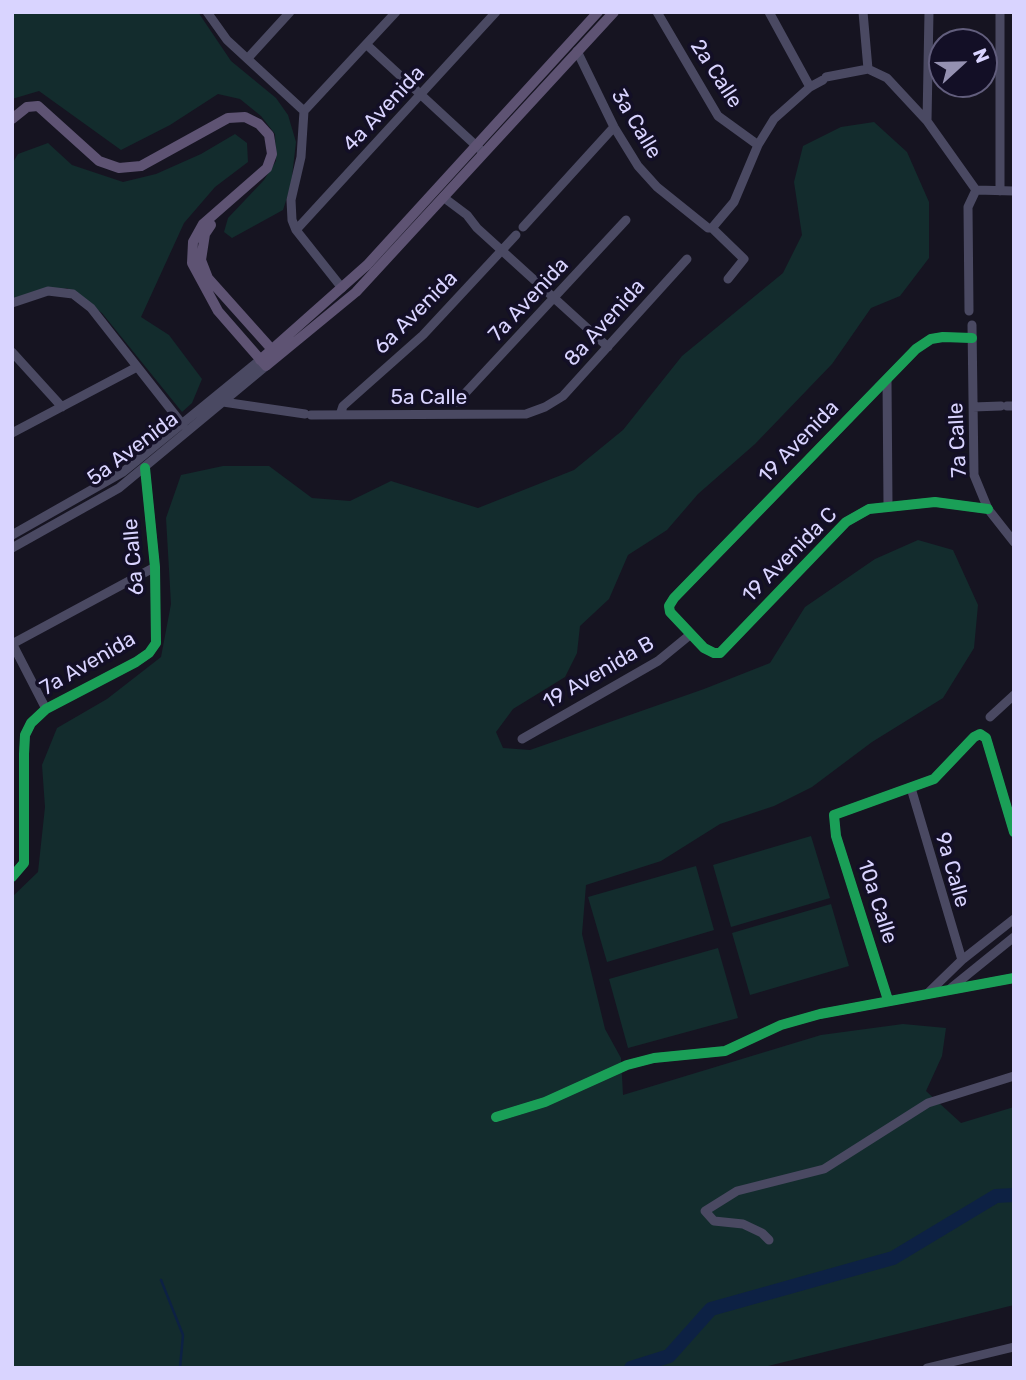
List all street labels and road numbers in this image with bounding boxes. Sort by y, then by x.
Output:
street label: 2a Calle [685,35,747,113]
street label: 4a Avenida [338,61,430,157]
street label: 3a Calle [605,85,667,163]
street label: 7a Avenida [484,253,574,347]
street label: 6a Avenida [369,266,463,360]
street label: 8a Avenida [559,274,651,372]
street label: 5a Calle [391,385,467,411]
street label: 19 Avenida [754,396,844,488]
street label: 7a Calle [943,402,973,478]
street label: 5a Avenida [82,407,184,491]
street label: 19 Avenida C [737,502,843,608]
street label: 6a Calle [118,518,150,596]
street label: 7a Avenida [36,627,140,701]
street label: 19 Avenida B [539,631,659,715]
street label: 9a Calle [929,830,975,910]
street label: 10a Calle [852,857,902,947]

